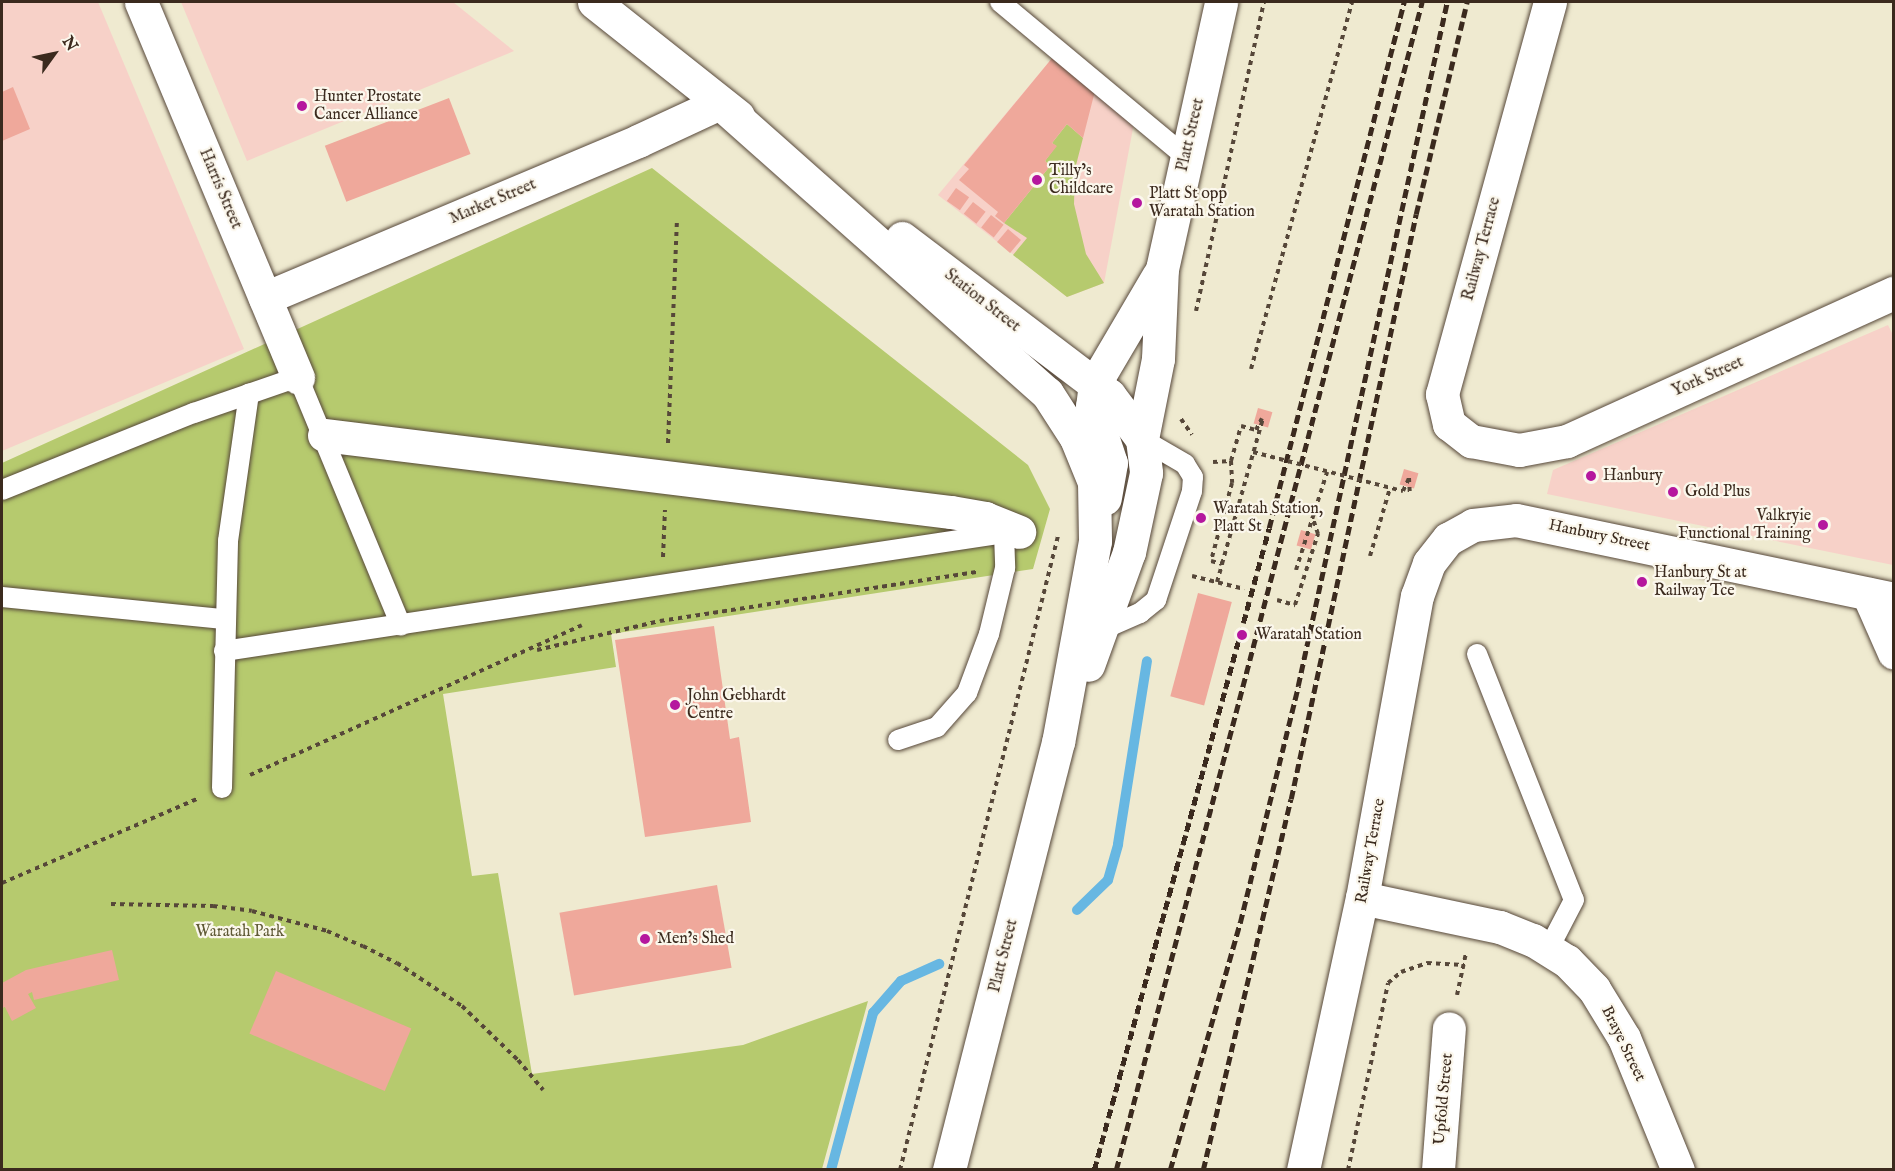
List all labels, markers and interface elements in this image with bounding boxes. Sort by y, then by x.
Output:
north arrow [24,24,84,84]
text: N [57,33,81,55]
place label: Hunter Prostate Cancer Alliance [314,87,421,125]
street label: Platt Street [1173,96,1209,174]
marker: Hunter Prostate Cancer Alliance [295,99,309,113]
street label: Harris Street [194,146,246,232]
place label: Tilly’s Childcare [1049,161,1113,199]
marker: Tilly’s Childcare [1030,173,1044,187]
street label: Market Street [447,175,539,229]
place label: Platt St opp Waratah Station [1149,184,1255,222]
street label: Railway Terrace [1459,195,1505,303]
marker: Platt St opp Waratah Station [1130,196,1144,210]
street label: Station Street [940,266,1024,336]
street label: York Street [1669,353,1747,401]
place label: Hanbury [1603,466,1663,486]
marker: Hanbury [1584,469,1598,483]
place label: Gold Plus [1685,482,1750,502]
marker: Gold Plus [1666,485,1680,499]
place label: Waratah Station, Platt St [1213,499,1323,537]
place label: Valkryie Functional Training [1678,506,1811,544]
marker: Waratah Station, Platt St [1194,511,1208,525]
street label: Hanbury Street [1547,516,1651,556]
marker: Valkryie Functional Training [1816,518,1830,532]
place label: Hanbury St at Railway Tce [1654,563,1747,601]
marker: Hanbury St at Railway Tce [1635,575,1649,589]
place label: Waratah Station [1256,625,1362,645]
marker: Waratah Station [1233,626,1251,644]
place label: John Gebhardt Centre [687,686,786,724]
marker: John Gebhardt Centre [668,698,682,712]
street label: Railway Terrace [1352,797,1390,905]
street label: Platt Street [986,917,1022,995]
park label: Waratah Park [196,922,284,942]
place label: Men’s Shed [657,929,734,949]
marker: Men’s Shed [638,932,652,946]
street label: Braye Street [1597,1003,1649,1085]
street label: Upfold Street [1430,1052,1458,1146]

